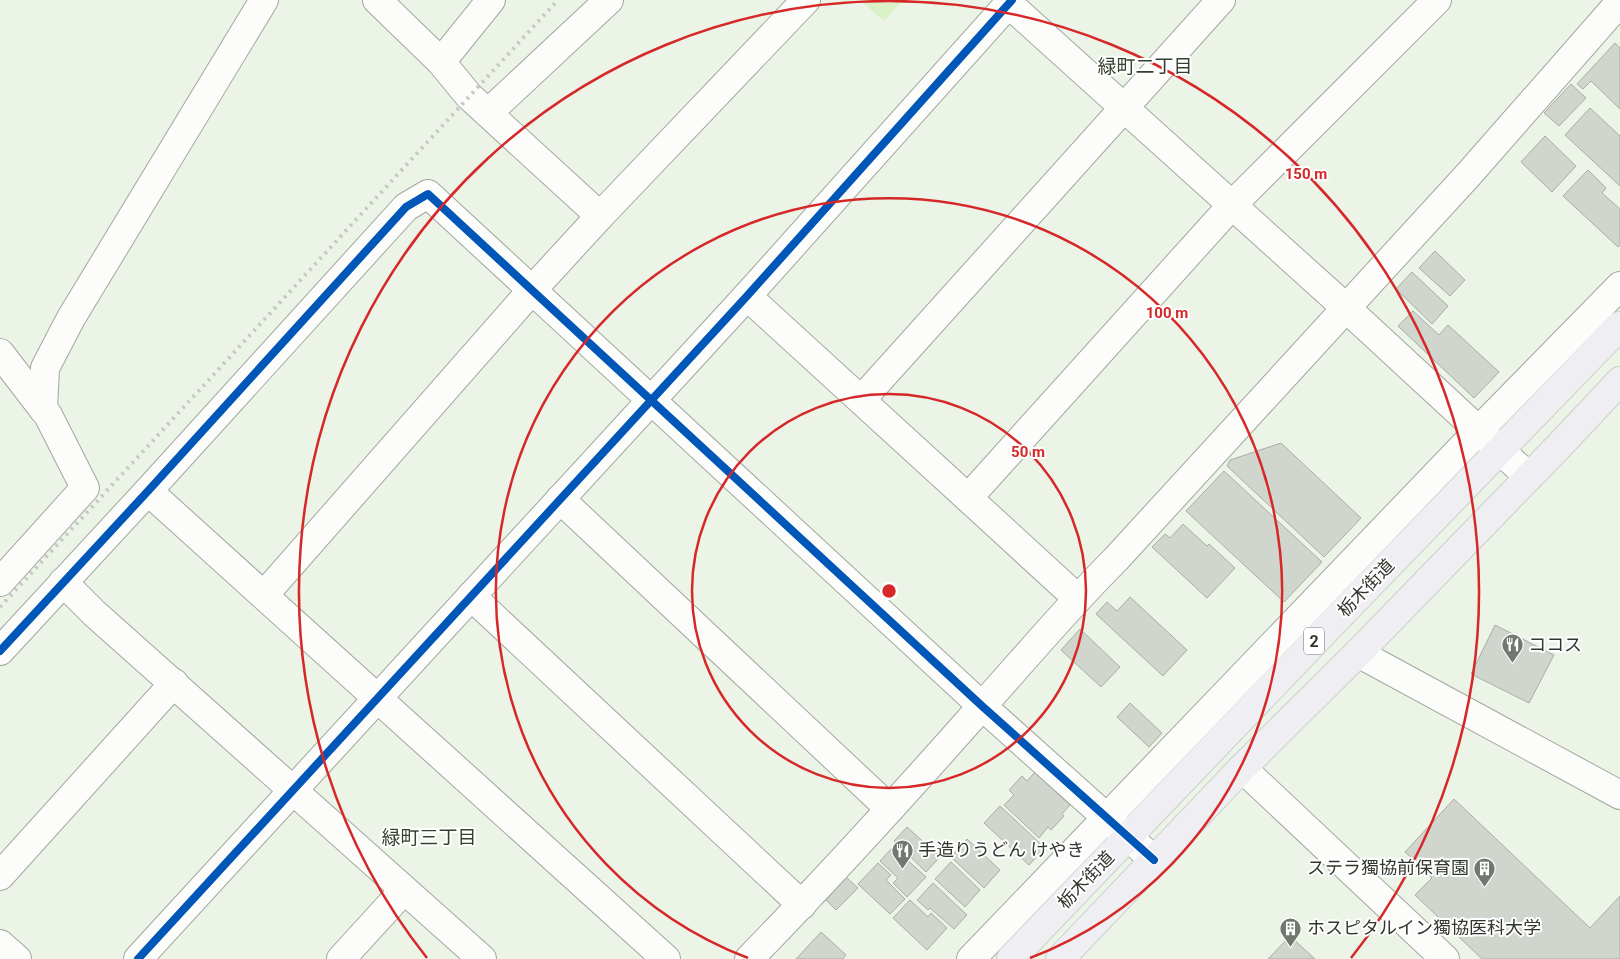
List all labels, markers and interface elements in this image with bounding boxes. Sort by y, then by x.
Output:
district label: 緑町二丁目 [1097,55,1193,78]
text: 150 m [1285,165,1327,183]
text: 100 m [1146,304,1188,322]
text: 50 m [1011,443,1045,461]
street label: 栃木街道 [1333,554,1398,621]
centre of rings [880,582,898,600]
road number: 2 [1304,627,1324,654]
restaurant icon: ココス [1500,633,1524,664]
place label: ココス [1528,634,1582,655]
district label: 緑町三丁目 [381,826,477,849]
restaurant icon: 手造りうどん けやき [890,838,914,869]
place label: 手造りうどん けやき [918,839,1084,860]
street label: 栃木街道 [1053,846,1118,913]
building icon: ステラ獨協前保育園 [1473,856,1497,887]
place label: ステラ獨協前保育園 [1307,857,1469,878]
building icon: ホスピタルイン獨協医科大学 [1279,916,1303,947]
place label: ホスピタルイン獨協医科大学 [1307,917,1541,938]

